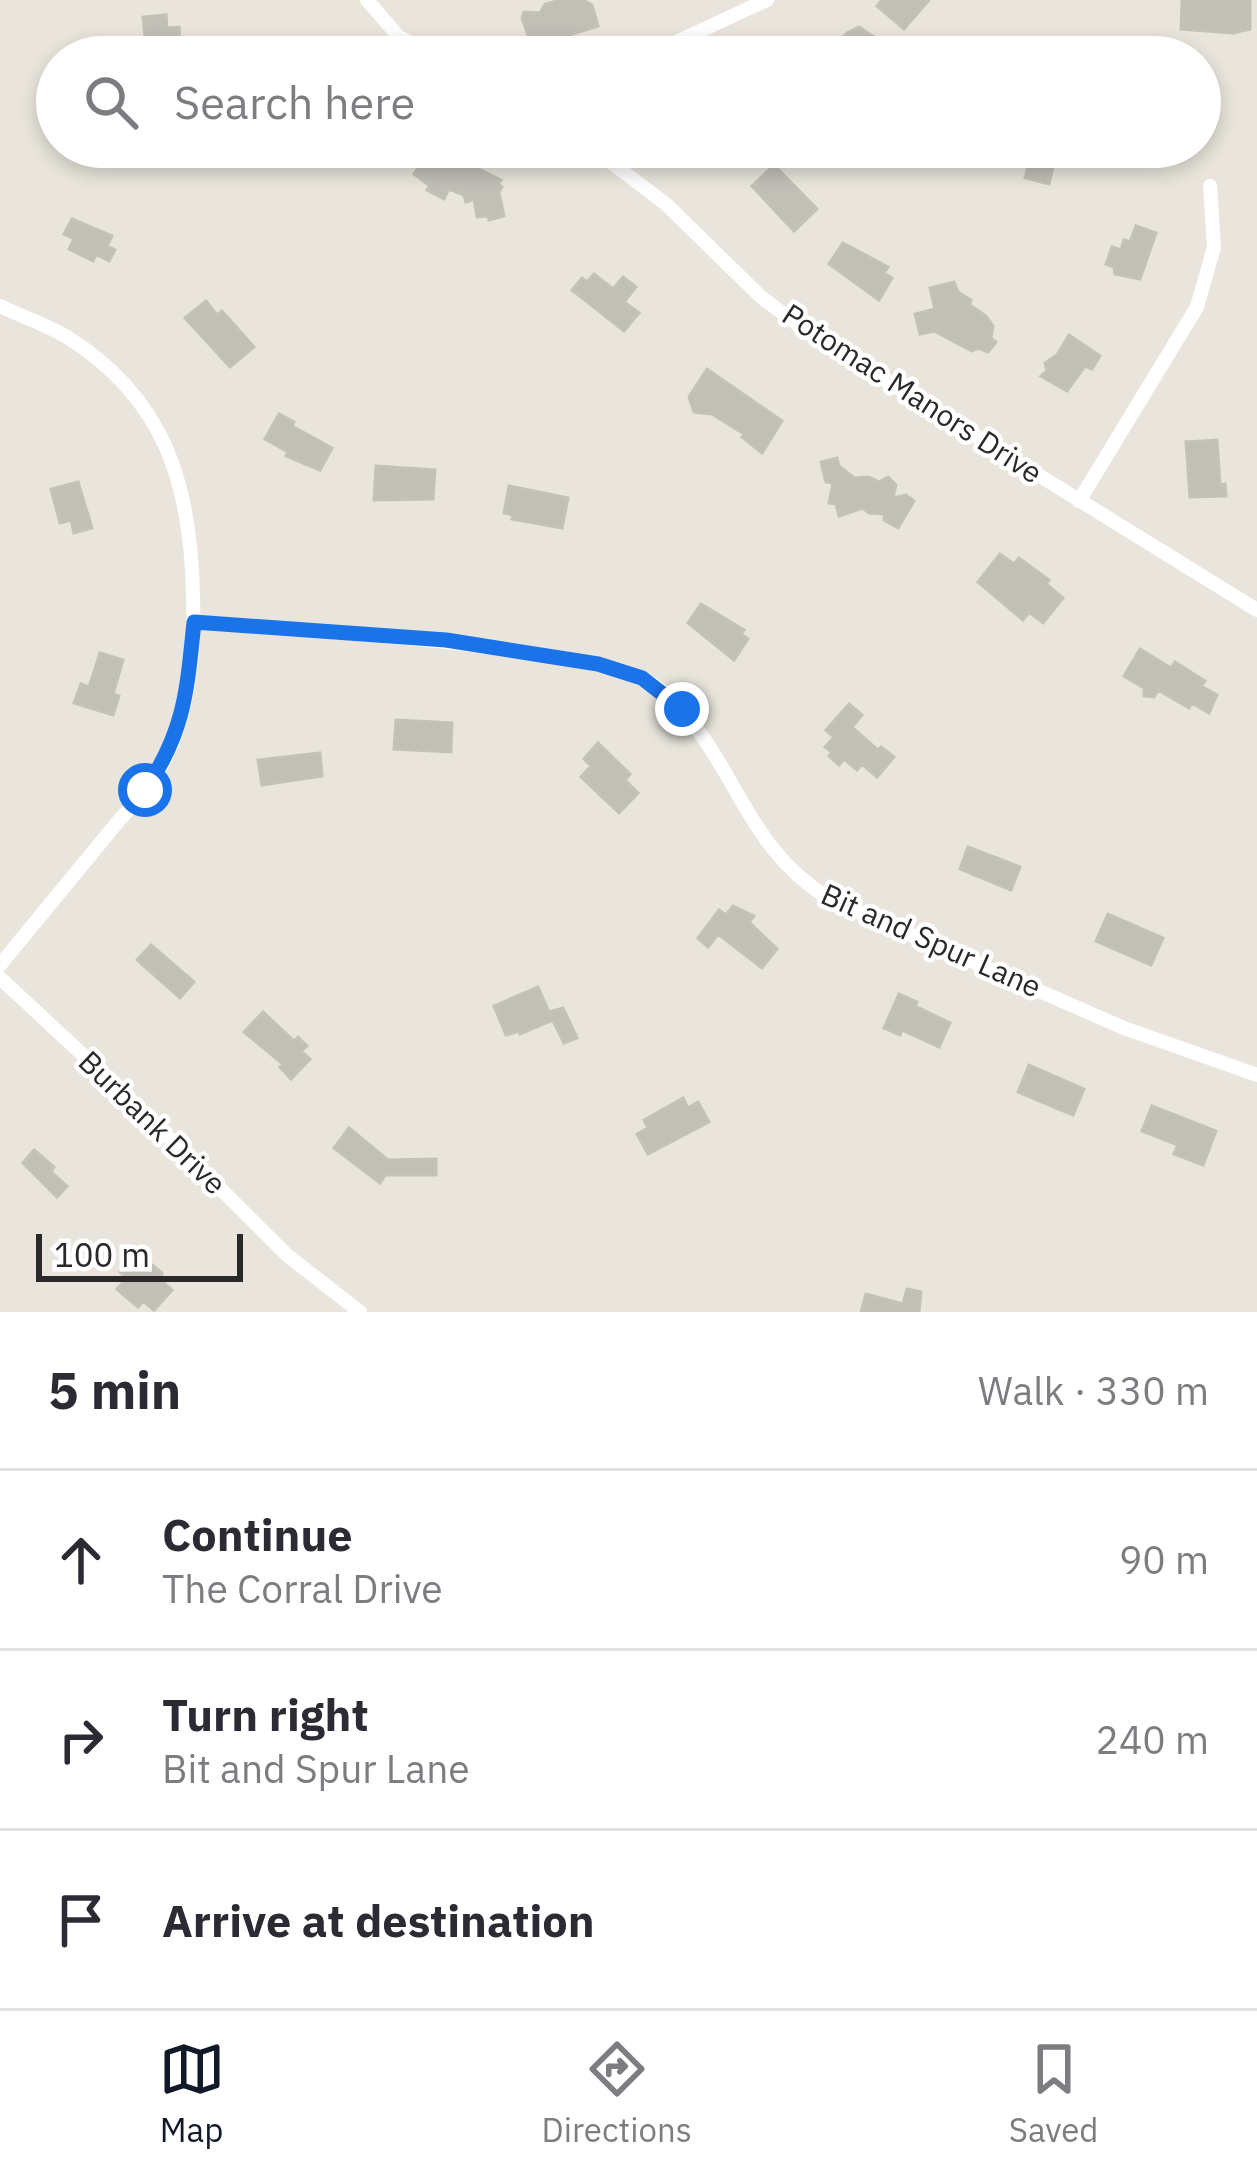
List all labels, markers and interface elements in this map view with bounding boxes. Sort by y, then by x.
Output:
search box [36,36,1221,168]
icon: search [78,69,144,135]
text: Search here [174,73,415,131]
street label: Potomac Manors Drive [775,294,1050,491]
route end [655,682,709,736]
route start [118,763,172,817]
street label: Bit and Spur Lane [816,874,1048,1006]
street label: Burbank Drive [71,1042,235,1202]
scale bar [36,1228,243,1281]
text: 100 m [54,1233,150,1276]
text: 5 min [48,1357,181,1423]
text: Walk · 330 m [978,1365,1209,1416]
text: Continue [162,1505,353,1563]
icon: ahead [48,1527,114,1593]
text: 90 m [1119,1534,1209,1585]
text: The Corral Drive [162,1563,443,1614]
text: Turn right [162,1685,369,1743]
icon: right [48,1707,114,1773]
text: 240 m [1096,1714,1209,1765]
text: Bit and Spur Lane [162,1743,470,1794]
icon: arrive [48,1887,114,1953]
text: Arrive at destination [162,1891,595,1949]
tab: Map [159,2036,225,2151]
tab: Directions [542,2036,692,2151]
tab: Saved [1009,2036,1098,2151]

